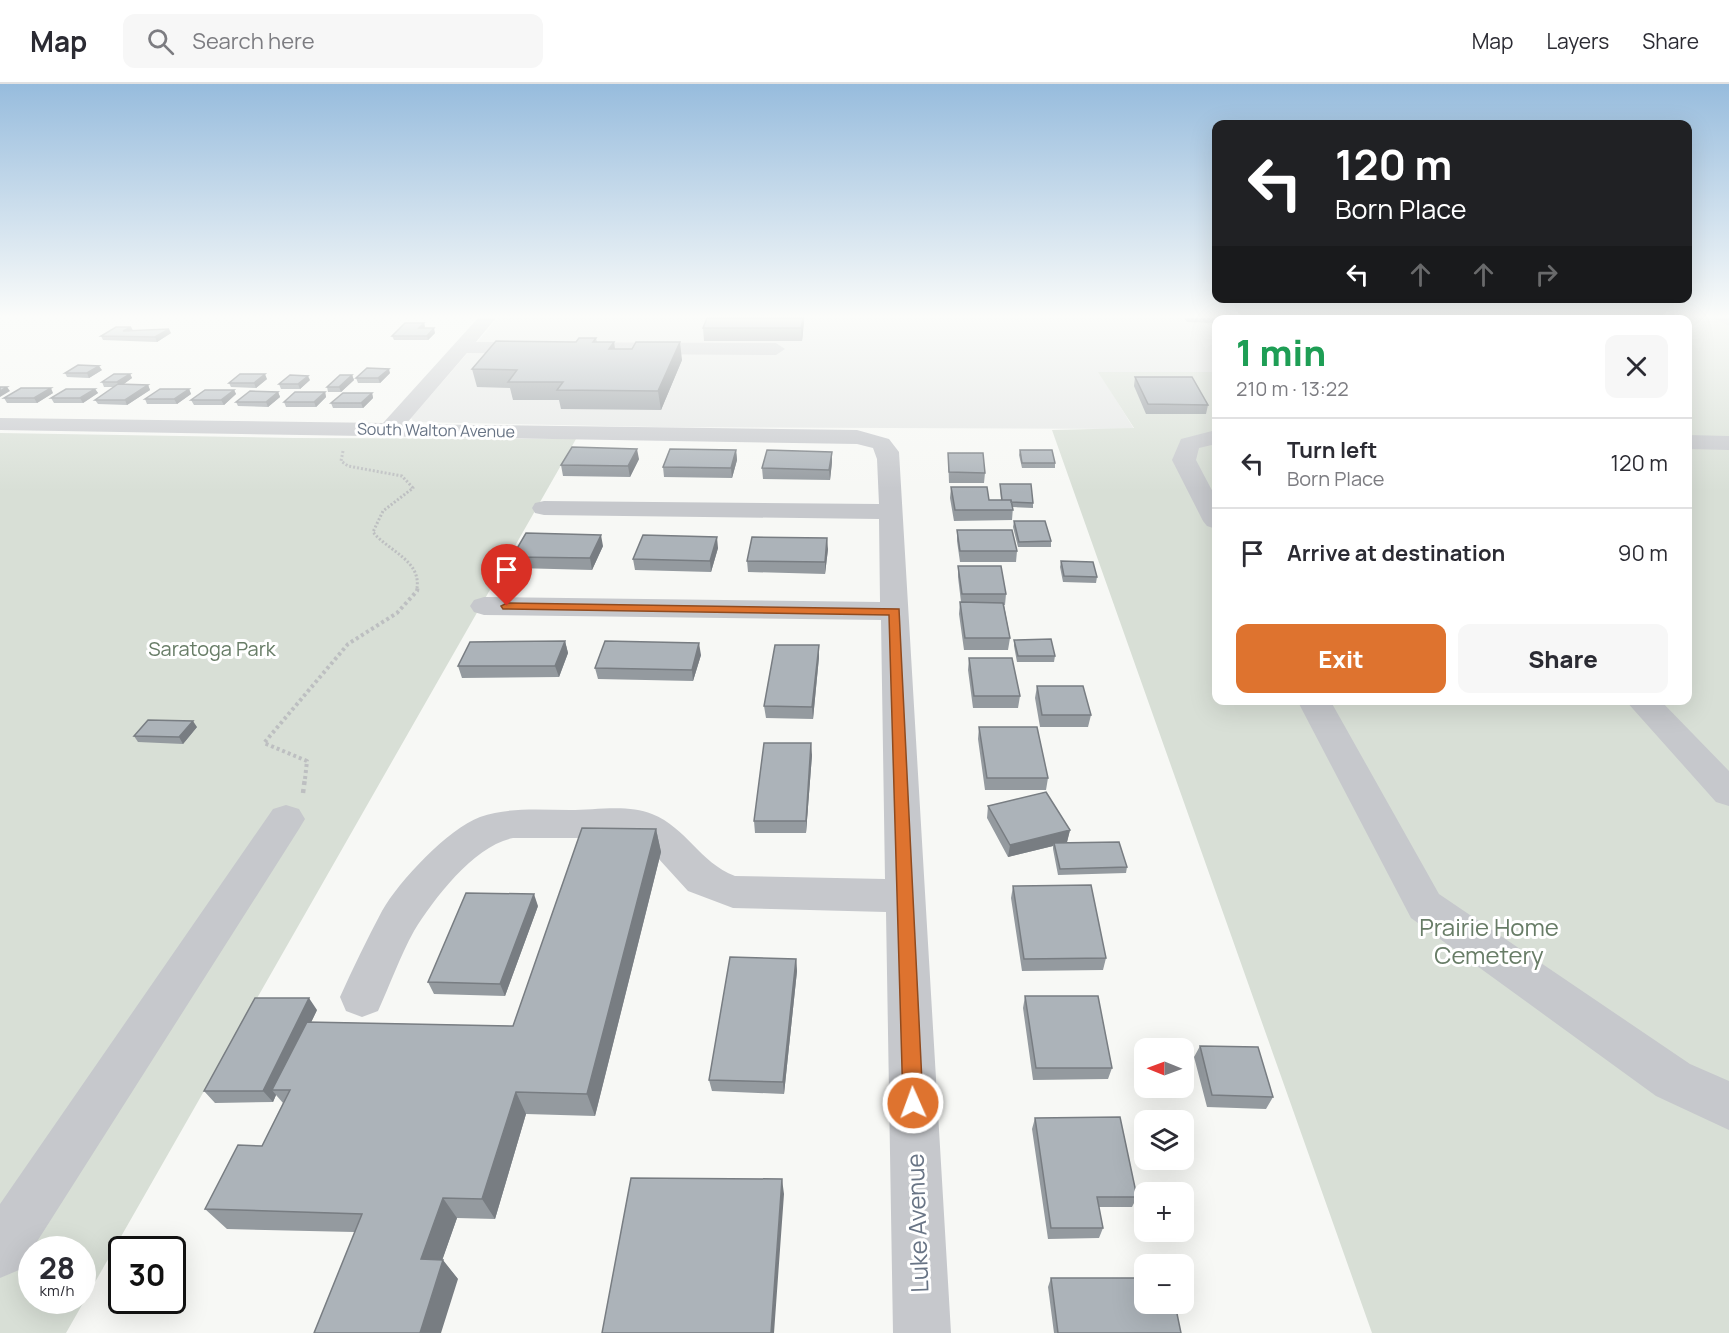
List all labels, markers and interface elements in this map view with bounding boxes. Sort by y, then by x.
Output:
search box [123,14,543,68]
text: Map [30,22,87,60]
icon: search [144,25,177,58]
text: Search here [192,26,315,56]
text: Map [1472,27,1513,55]
text: Layers [1546,27,1609,55]
text: Share [1642,27,1699,55]
text: 120 m [1335,135,1452,193]
icon: left [1236,144,1314,222]
text: Born Place [1335,190,1467,227]
icon: left [1341,258,1374,291]
icon: ahead [1404,258,1437,291]
icon: ahead [1467,258,1500,291]
icon: right [1530,258,1563,291]
text: 1 min [1236,328,1326,377]
button: close [1605,335,1668,398]
text: 210 m · 13:22 [1236,375,1349,402]
street label: South Walton Avenue [357,418,515,442]
text: Turn left [1287,435,1377,465]
icon: left [1236,447,1269,480]
text: 120 m [1610,448,1668,478]
text: Born Place [1287,465,1385,492]
icon: arrive [1236,537,1269,570]
text: Arrive at destination [1287,538,1505,568]
text: 90 m [1618,538,1668,568]
pin [481,544,532,606]
icon: arrive [490,553,523,586]
button: Exit [1236,624,1446,693]
button: Share [1458,624,1668,693]
park label: Saratoga Park [148,635,277,662]
park label: Prairie Home Cemetery [1419,910,1559,971]
north arrow [1134,1038,1194,1098]
map controls [1134,1038,1194,1314]
position arrow [881,1071,945,1135]
button: layers [1134,1110,1194,1170]
street label: Luke Avenue [898,1153,935,1293]
button: + [1134,1182,1194,1242]
speed limit sign: 30 [108,1236,186,1314]
text: 28 [39,1247,75,1288]
button: − [1134,1254,1194,1314]
text: km/h [40,1280,74,1301]

